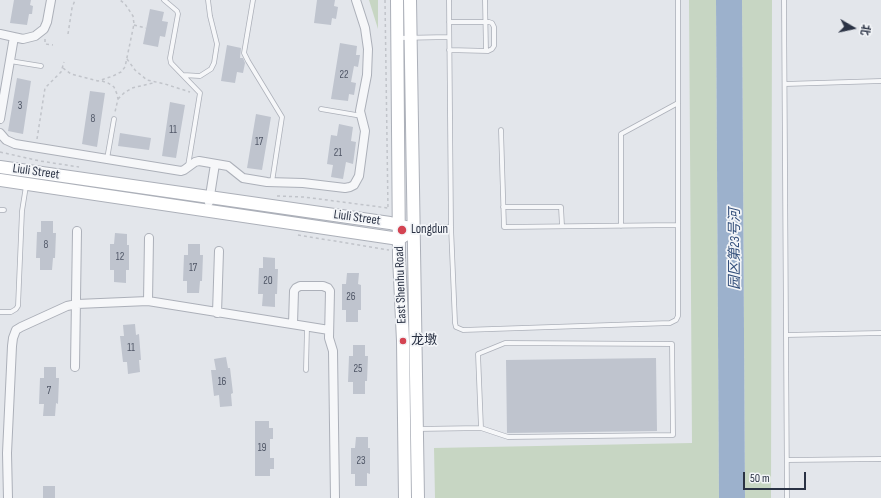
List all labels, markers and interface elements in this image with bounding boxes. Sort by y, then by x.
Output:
north arrow [833,8,873,48]
text: 北 [858,24,873,36]
house number: 22 [339,68,349,82]
house number: 3 [18,99,22,113]
house number: 8 [91,112,95,126]
house number: 11 [169,123,177,137]
house number: 17 [255,135,263,149]
house number: 21 [334,146,342,160]
street label: Liuli Street [12,161,60,183]
street label: Liuli Street [333,207,381,229]
water label: 园区第23号河 [727,208,743,290]
place label: Longdun [411,222,448,238]
marker: Longdun [396,224,408,236]
house number: 8 [44,238,48,252]
street label: East Shenhu Road [392,246,410,324]
house number: 12 [116,250,124,264]
house number: 17 [189,261,197,275]
house number: 20 [263,274,273,288]
house number: 26 [346,290,356,304]
place label: 龙墩 [411,333,437,349]
marker: 龙墩 [398,336,408,346]
house number: 11 [127,341,135,355]
house number: 25 [354,362,362,376]
house number: 16 [218,375,226,389]
house number: 7 [47,384,51,398]
house number: 19 [258,441,266,455]
house number: 23 [356,454,366,468]
scale bar [745,464,808,490]
text: 50 m [750,471,770,486]

